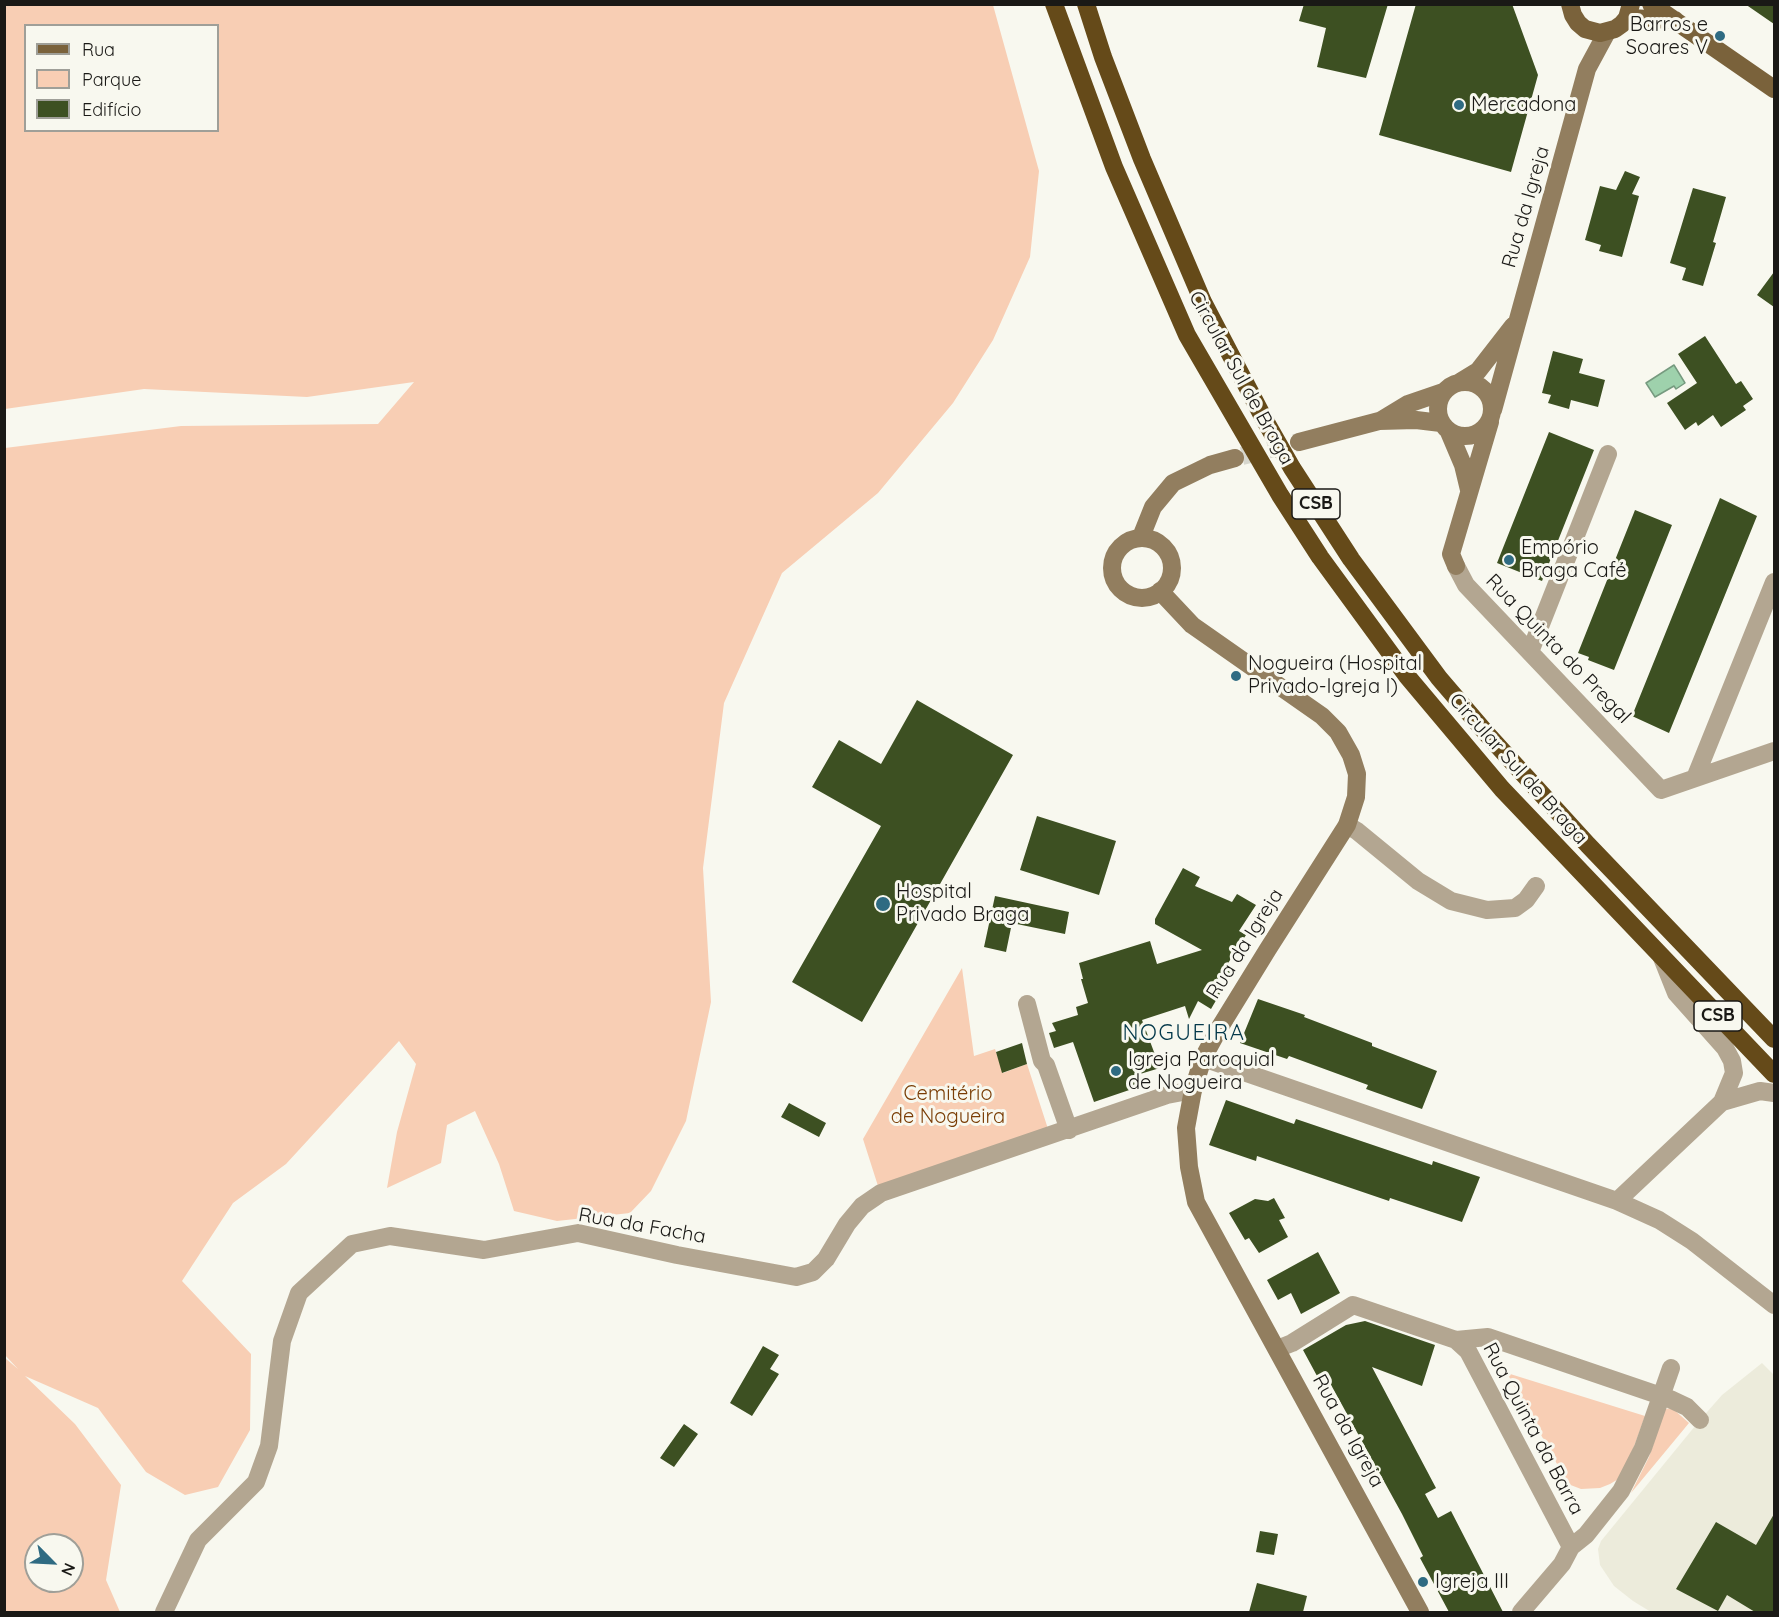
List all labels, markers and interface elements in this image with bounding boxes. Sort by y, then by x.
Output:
place label: Barros e Soares V [1626,13,1708,60]
legend [24,24,219,132]
marker: Barros e Soares V [1713,29,1727,43]
text: Rua [82,38,115,61]
text: Parque [82,68,141,91]
place label: Mercadona [1471,93,1576,117]
text: Edifício [82,98,141,121]
marker: Mercadona [1452,98,1466,112]
street label: Rua da Igreja [1497,143,1555,271]
street label: Circular Sul de Braga [1183,287,1299,469]
road number: CSB [1292,489,1340,519]
place label: Empório Braga Café [1521,536,1626,583]
marker: Empório Braga Café [1502,553,1516,567]
street label: Rua Quinta do Pregal [1480,569,1636,729]
place label: Nogueira (Hospital Privado-Igreja I) [1248,652,1422,699]
marker: Nogueira (Hospital Privado-Igreja I) [1229,669,1243,683]
street label: Circular Sul de Braga [1444,689,1592,849]
place label: Hospital Privado Braga [896,880,1029,927]
street label: Rua da Igreja [1202,884,1288,1004]
marker: Hospital Privado Braga [874,895,892,913]
road number: CSB [1694,1001,1742,1031]
district label: NOGUEIRA [1123,1020,1245,1046]
place label: Igreja Paroquial de Nogueira [1128,1048,1275,1095]
marker: Igreja Paroquial de Nogueira [1109,1064,1123,1078]
park label: Cemitério de Nogueira [891,1082,1005,1129]
street label: Rua da Facha [577,1203,707,1249]
street label: Rua Quinta da Barra [1477,1339,1589,1519]
street label: Rua da Igreja [1307,1370,1389,1492]
north arrow [24,1533,84,1593]
text: N [57,1560,80,1579]
place label: Igreja III [1435,1570,1509,1594]
marker: Igreja III [1416,1575,1430,1589]

